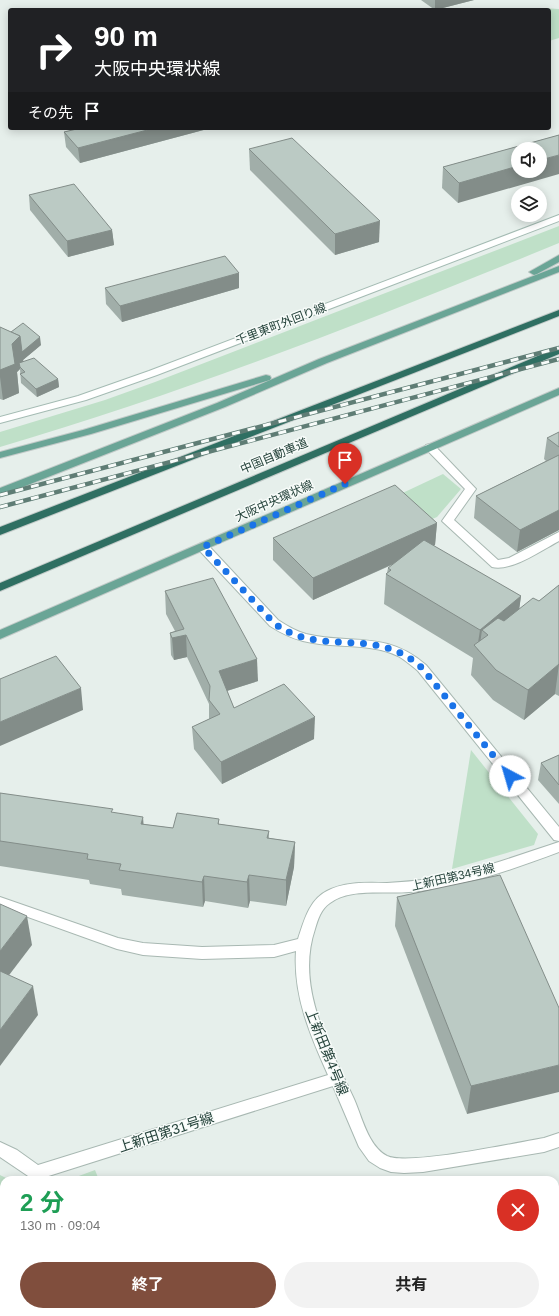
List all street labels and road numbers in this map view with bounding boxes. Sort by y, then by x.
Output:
street label: 千里東町外回り線 [234,300,328,348]
street label: 中国自動車道 [238,435,310,477]
street label: 大阪中央環状線 [233,478,315,524]
street label: 上新田第34号線 [410,861,496,893]
street label: 上新田第4号線 [302,1006,352,1098]
street label: 上新田第31号線 [116,1109,216,1155]

